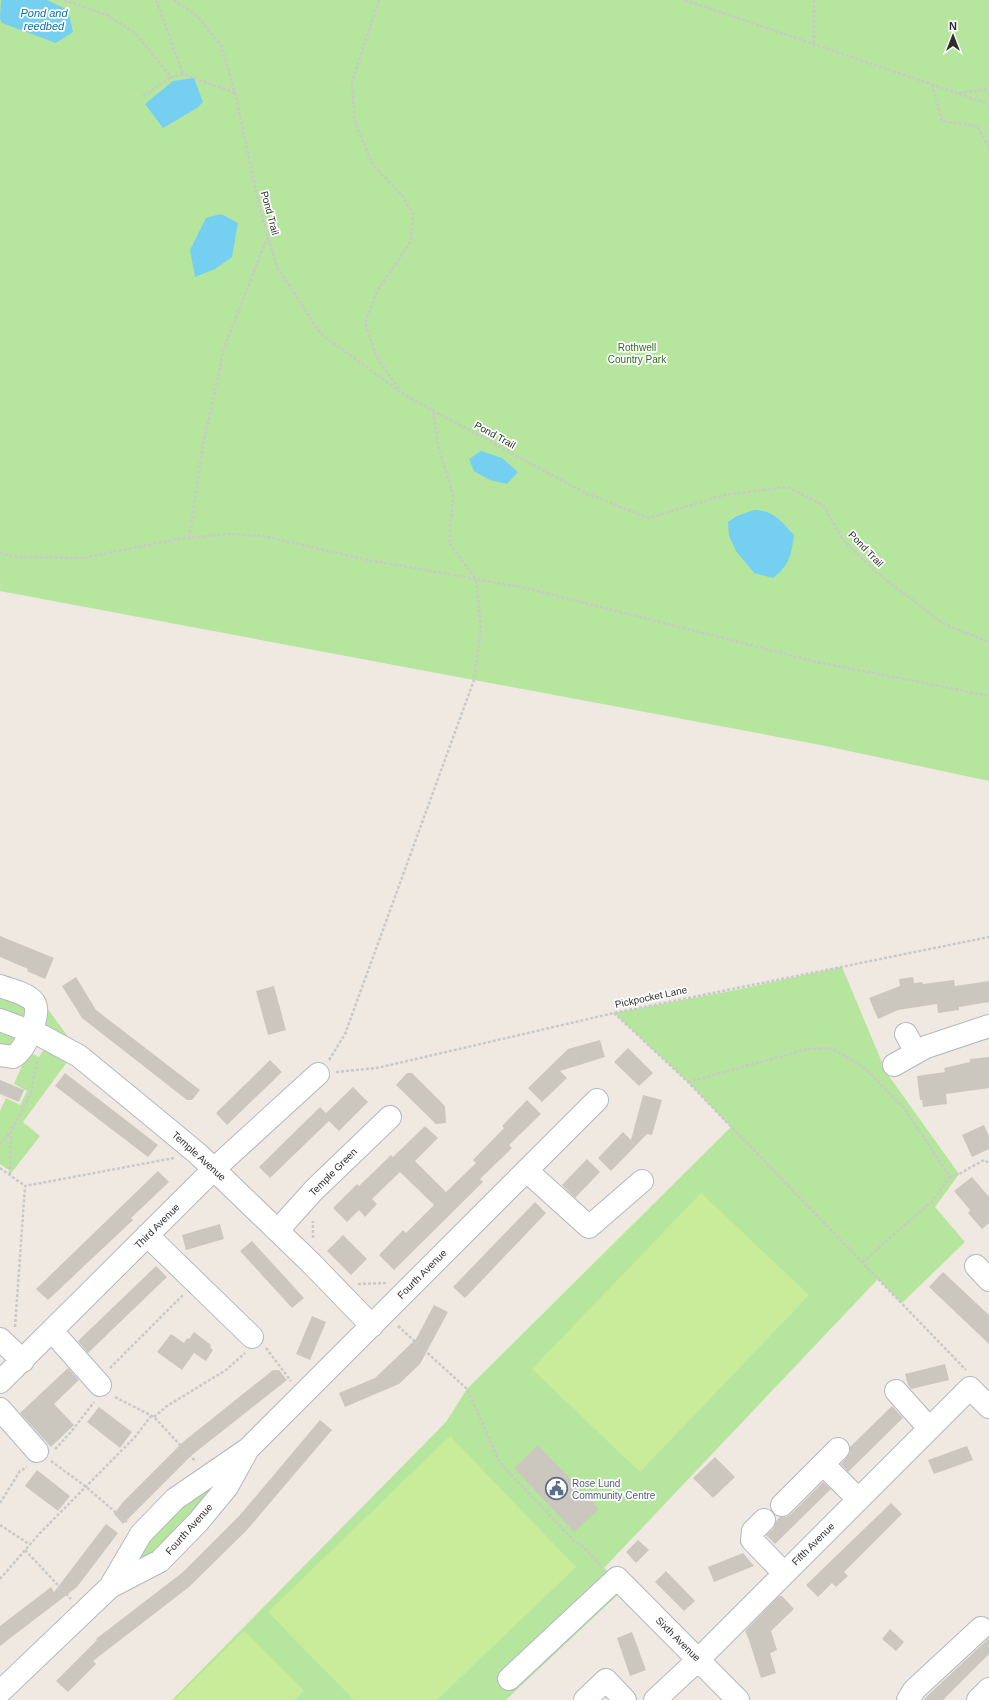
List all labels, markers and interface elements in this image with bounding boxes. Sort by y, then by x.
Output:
water label: Pond and reedbed [20,7,68,32]
north arrow [933,16,973,56]
text: N [949,20,957,32]
street label: Pond Trail [259,190,281,236]
park label: Rothwell Country Park [608,342,667,365]
street label: Pond Trail [473,419,517,451]
street label: Pond Trail [846,529,886,569]
street label: Pickpocket Lane [614,984,688,1010]
street label: Temple Avenue [170,1129,228,1183]
street label: Temple Green [307,1146,359,1198]
street label: Third Avenue [132,1201,182,1251]
street label: Fourth Avenue [395,1247,449,1301]
public building icon: Rose Lund Community Centre [543,1476,569,1502]
place label: Rose Lund Community Centre [572,1478,656,1501]
street label: Fourth Avenue [163,1501,215,1557]
street label: Fifth Avenue [790,1520,837,1567]
street label: Sixth Avenue [654,1615,703,1664]

